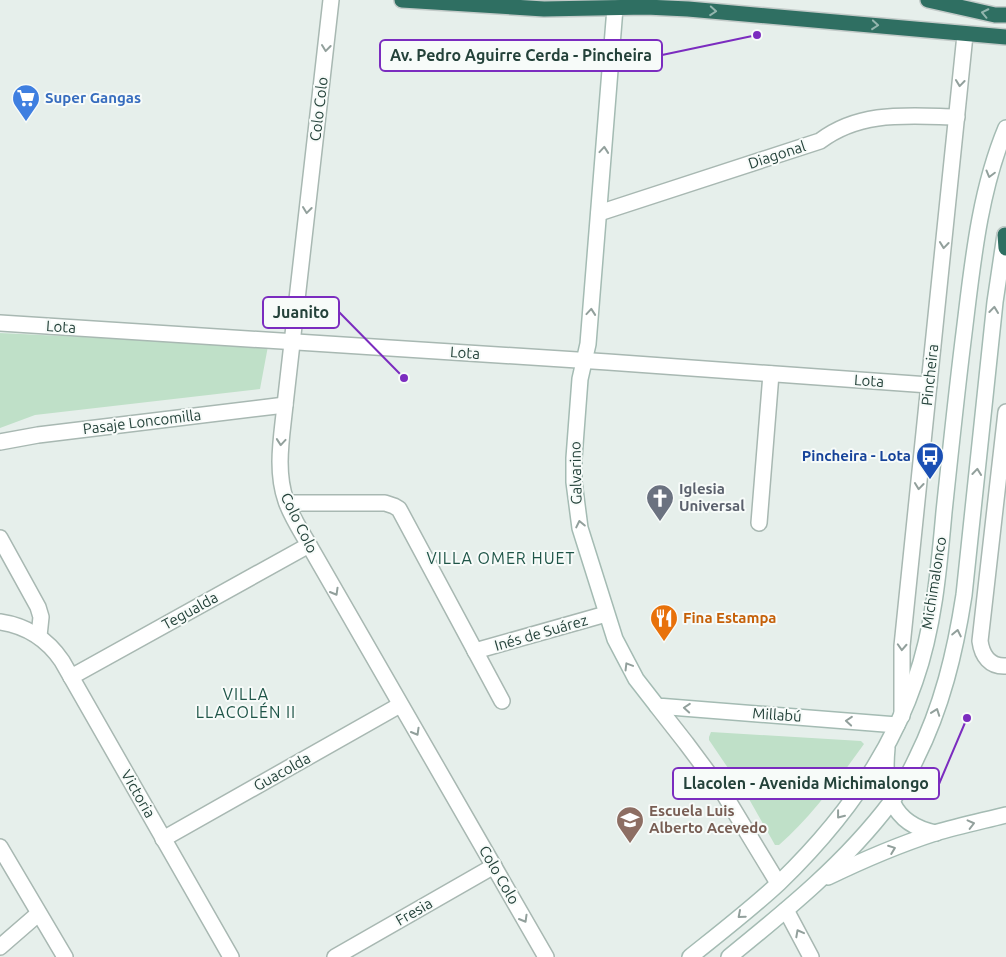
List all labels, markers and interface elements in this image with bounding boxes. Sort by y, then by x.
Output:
one-way arrow [709,5,717,16]
one-way arrow [981,8,990,18]
one-way arrow [871,20,879,31]
callout: Av. Pedro Aguirre Cerda - Pincheira [380,40,662,71]
one-way arrow [321,45,332,53]
text: Av. Pedro Aguirre Cerda - Pincheira [390,46,652,64]
street label: Colo Colo [306,76,331,142]
one-way arrow [955,79,966,87]
supermarket icon: Super Gangas [11,83,41,122]
place label: Super Gangas [45,89,141,106]
street label: Diagonal [746,137,808,172]
one-way arrow [598,146,609,154]
one-way arrow [986,170,996,178]
one-way arrow [302,206,313,214]
one-way arrow [939,241,950,249]
callout: Juanito [263,297,339,328]
text: Juanito [273,303,329,321]
one-way arrow [988,306,999,314]
one-way arrow [585,308,596,316]
street label: Lota [45,317,77,336]
street label: Lota [449,343,481,362]
street label: Pincheira [918,343,941,407]
street label: Lota [853,371,885,390]
street label: Pasaje Loncomilla [82,406,202,437]
one-way arrow [276,439,287,447]
street label: Galvarino [566,441,585,505]
bus stop icon: Pincheira - Lota [915,441,945,480]
place label: Pincheira - Lota [802,447,911,464]
one-way arrow [971,467,982,475]
place label: Iglesia Universal [679,480,745,514]
one-way arrow [913,482,924,490]
church icon: Iglesia Universal [645,483,675,522]
street label: Colo Colo [278,490,321,556]
one-way arrow [575,520,585,529]
street label: Michimalonco [918,535,949,630]
district label: VILLA OMER HUET [427,549,575,567]
one-way arrow [329,586,339,595]
street label: Tegualda [159,588,221,633]
restaurant icon: Fina Estampa [649,603,679,642]
place label: Fina Estampa [683,609,777,626]
street label: Inés de Suárez [492,611,589,654]
one-way arrow [952,628,962,637]
one-way arrow [896,644,907,652]
one-way arrow [625,663,635,672]
district label: VILLA LLACOLÉN II [196,685,296,721]
one-way arrow [682,703,690,714]
street label: Millabú [752,704,802,725]
one-way arrow [930,709,940,717]
one-way arrow [844,716,852,727]
one-way arrow [410,727,420,736]
street label: Guacolda [250,749,313,794]
street label: Victoria [118,767,159,821]
callout: Llacolen - Avenida Michimalongo [673,768,939,799]
text: Llacolen - Avenida Michimalongo [683,774,929,792]
place label: Escuela Luis Alberto Acevedo [649,802,767,836]
school or university icon: Escuela Luis Alberto Acevedo [615,805,645,844]
one-way arrow [837,809,846,818]
one-way arrow [967,819,975,829]
street label: Colo Colo [476,842,523,907]
one-way arrow [887,844,896,855]
street label: Fresia [392,894,435,929]
one-way arrow [738,909,747,918]
one-way arrow [517,913,527,922]
one-way arrow [795,930,805,939]

